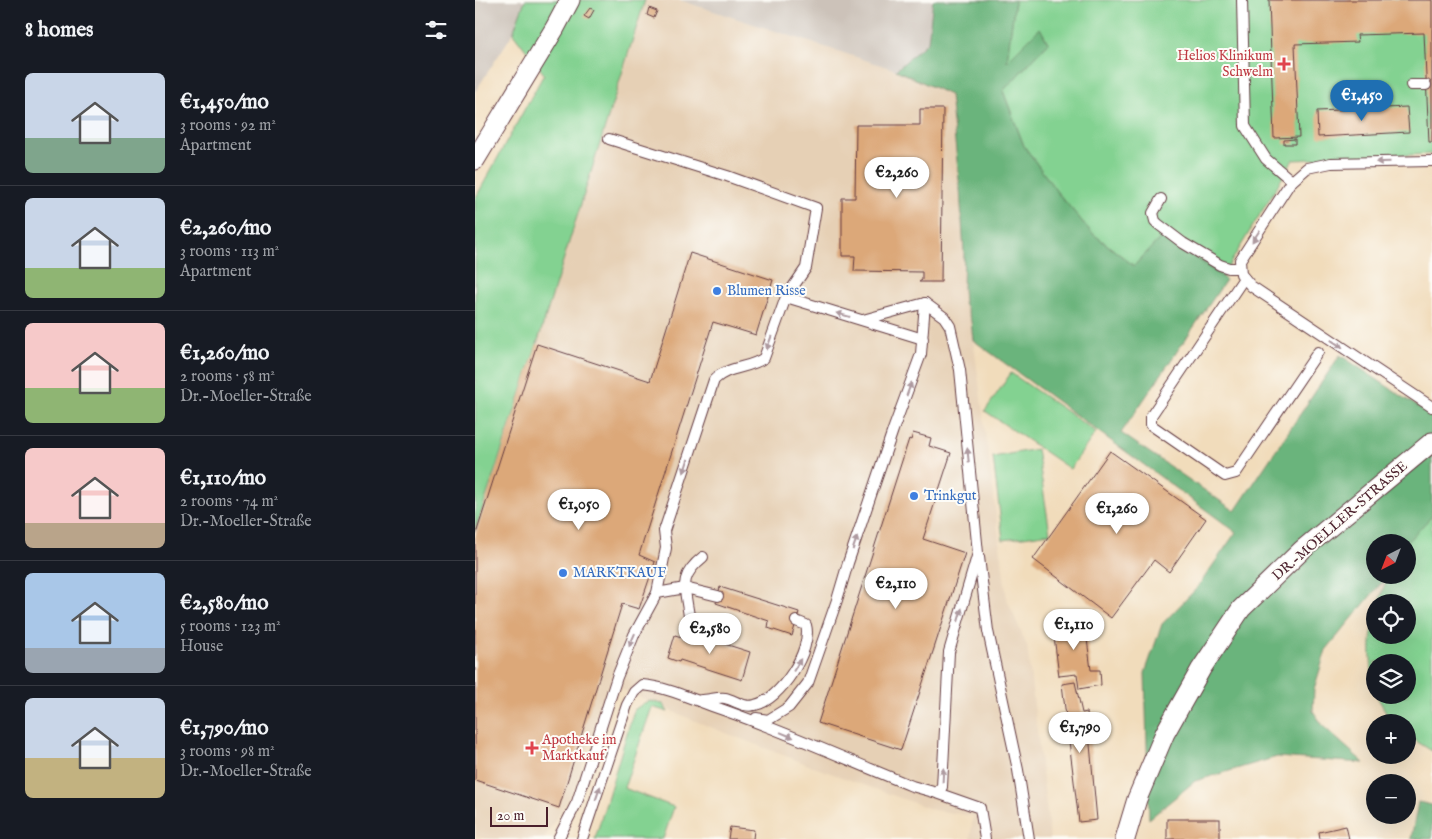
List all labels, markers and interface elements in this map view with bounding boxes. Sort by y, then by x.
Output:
icon: filters [422,16,450,44]
text: 8 homes [25,17,93,44]
place label: Helios Klinikum Schwelm [1177,47,1273,81]
marker: Helios Klinikum Schwelm [1277,57,1291,71]
pin: €1,450 [1321,80,1403,122]
text: €1,450 [1341,86,1383,106]
text: €1,450/mo [180,89,269,116]
icon: home [65,93,125,153]
text: 3 rooms · 92 m² [180,116,276,136]
text: Apartment [180,136,251,156]
pin: €2,260 [856,156,938,199]
one-way arrow [1375,158,1391,166]
text: €2,260 [875,163,919,183]
text: €2,260/mo [180,215,271,242]
icon: home [65,218,125,278]
one-way arrow [1251,229,1260,242]
text: 3 rooms · 113 m² [180,242,279,262]
text: Apartment [180,262,251,282]
place label: Blumen Risse [727,282,806,300]
marker: Blumen Risse [711,285,723,297]
one-way arrow [835,310,850,318]
one-way arrow [765,336,773,351]
one-way arrow [1331,339,1344,348]
text: €1,260/mo [180,340,269,367]
icon: home [65,343,125,403]
text: 2 rooms · 58 m² [180,367,275,387]
one-way arrow [906,382,913,397]
text: Dr.-Moeller-Straße [180,387,312,407]
one-way arrow [964,447,972,463]
street label: DR.-MOELLER-STRASSE [1269,457,1412,585]
one-way arrow [681,459,689,474]
text: €1,110/mo [180,465,266,492]
icon: home [65,468,125,528]
place label: Trinkgut [924,487,977,505]
pin: €1,050 [538,488,620,531]
marker: Trinkgut [908,490,920,502]
text: 2 rooms · 74 m² [180,492,278,512]
pin: €1,260 [1076,492,1158,535]
text: €1,050 [558,495,600,515]
text: €1,260 [1096,499,1138,519]
text: Dr.-Moeller-Straße [180,512,312,532]
north arrow [1366,534,1416,584]
map controls [1366,534,1416,824]
one-way arrow [851,535,859,550]
place label: MARKTKAUF [573,564,666,582]
marker: MARKTKAUF [557,567,569,579]
pin: €2,110 [855,568,937,610]
text: €2,110 [876,574,916,594]
text: €2,580/mo [180,590,269,617]
icon: home [65,593,125,653]
button: locate [1366,594,1416,644]
one-way arrow [956,607,964,622]
pin: €1,110 [1033,608,1115,651]
pin: €2,580 [669,612,751,655]
text: €1,110 [1054,615,1094,635]
text: 5 rooms · 123 m² [180,617,281,637]
text: €2,580 [689,619,731,639]
one-way arrow [628,633,636,647]
text: House [180,637,223,657]
button: layers [1366,654,1416,704]
one-way arrow [792,658,801,671]
pin: €1,790 [1039,712,1121,754]
button: + [1366,714,1416,764]
text: €1,790/mo [180,715,269,742]
icon: home [65,718,125,778]
text: €1,790 [1059,718,1101,738]
place label: Apotheke im Marktkauf [541,731,617,765]
one-way arrow [780,731,794,739]
text: 3 rooms · 98 m² [180,742,275,762]
marker: Apotheke im Marktkauf [526,742,538,754]
text: Dr.-Moeller-Straße [180,762,312,782]
one-way arrow [939,767,947,783]
button: − [1366,774,1416,824]
one-way arrow [594,785,602,800]
scale bar [490,804,547,827]
text: 20 m [497,807,524,825]

